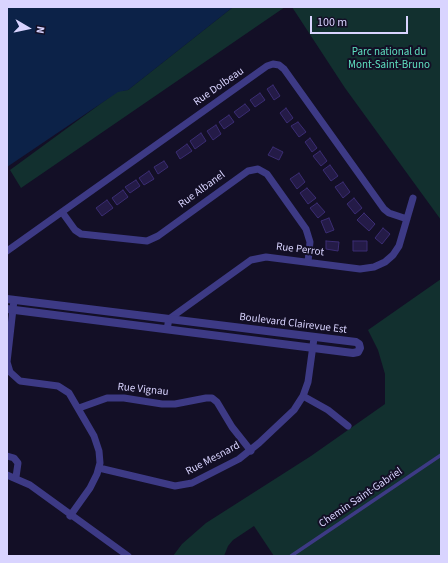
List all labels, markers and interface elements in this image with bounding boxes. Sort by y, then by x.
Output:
north arrow [8,8,48,48]
scale bar [312,8,410,34]
text: 100 m [317,14,347,31]
text: N [32,25,48,35]
park label: Parc national du Mont-Saint-Bruno [348,46,430,72]
street label: Rue Dolbeau [191,65,247,109]
street label: Rue Albanel [176,169,228,211]
street label: Rue Perrot [275,241,325,259]
street label: Boulevard Clairevue Est [238,311,348,337]
street label: Rue Vignau [117,381,169,399]
street label: Rue Mesnard [184,439,242,479]
street label: Chemin Saint-Gabriel [317,465,405,531]

